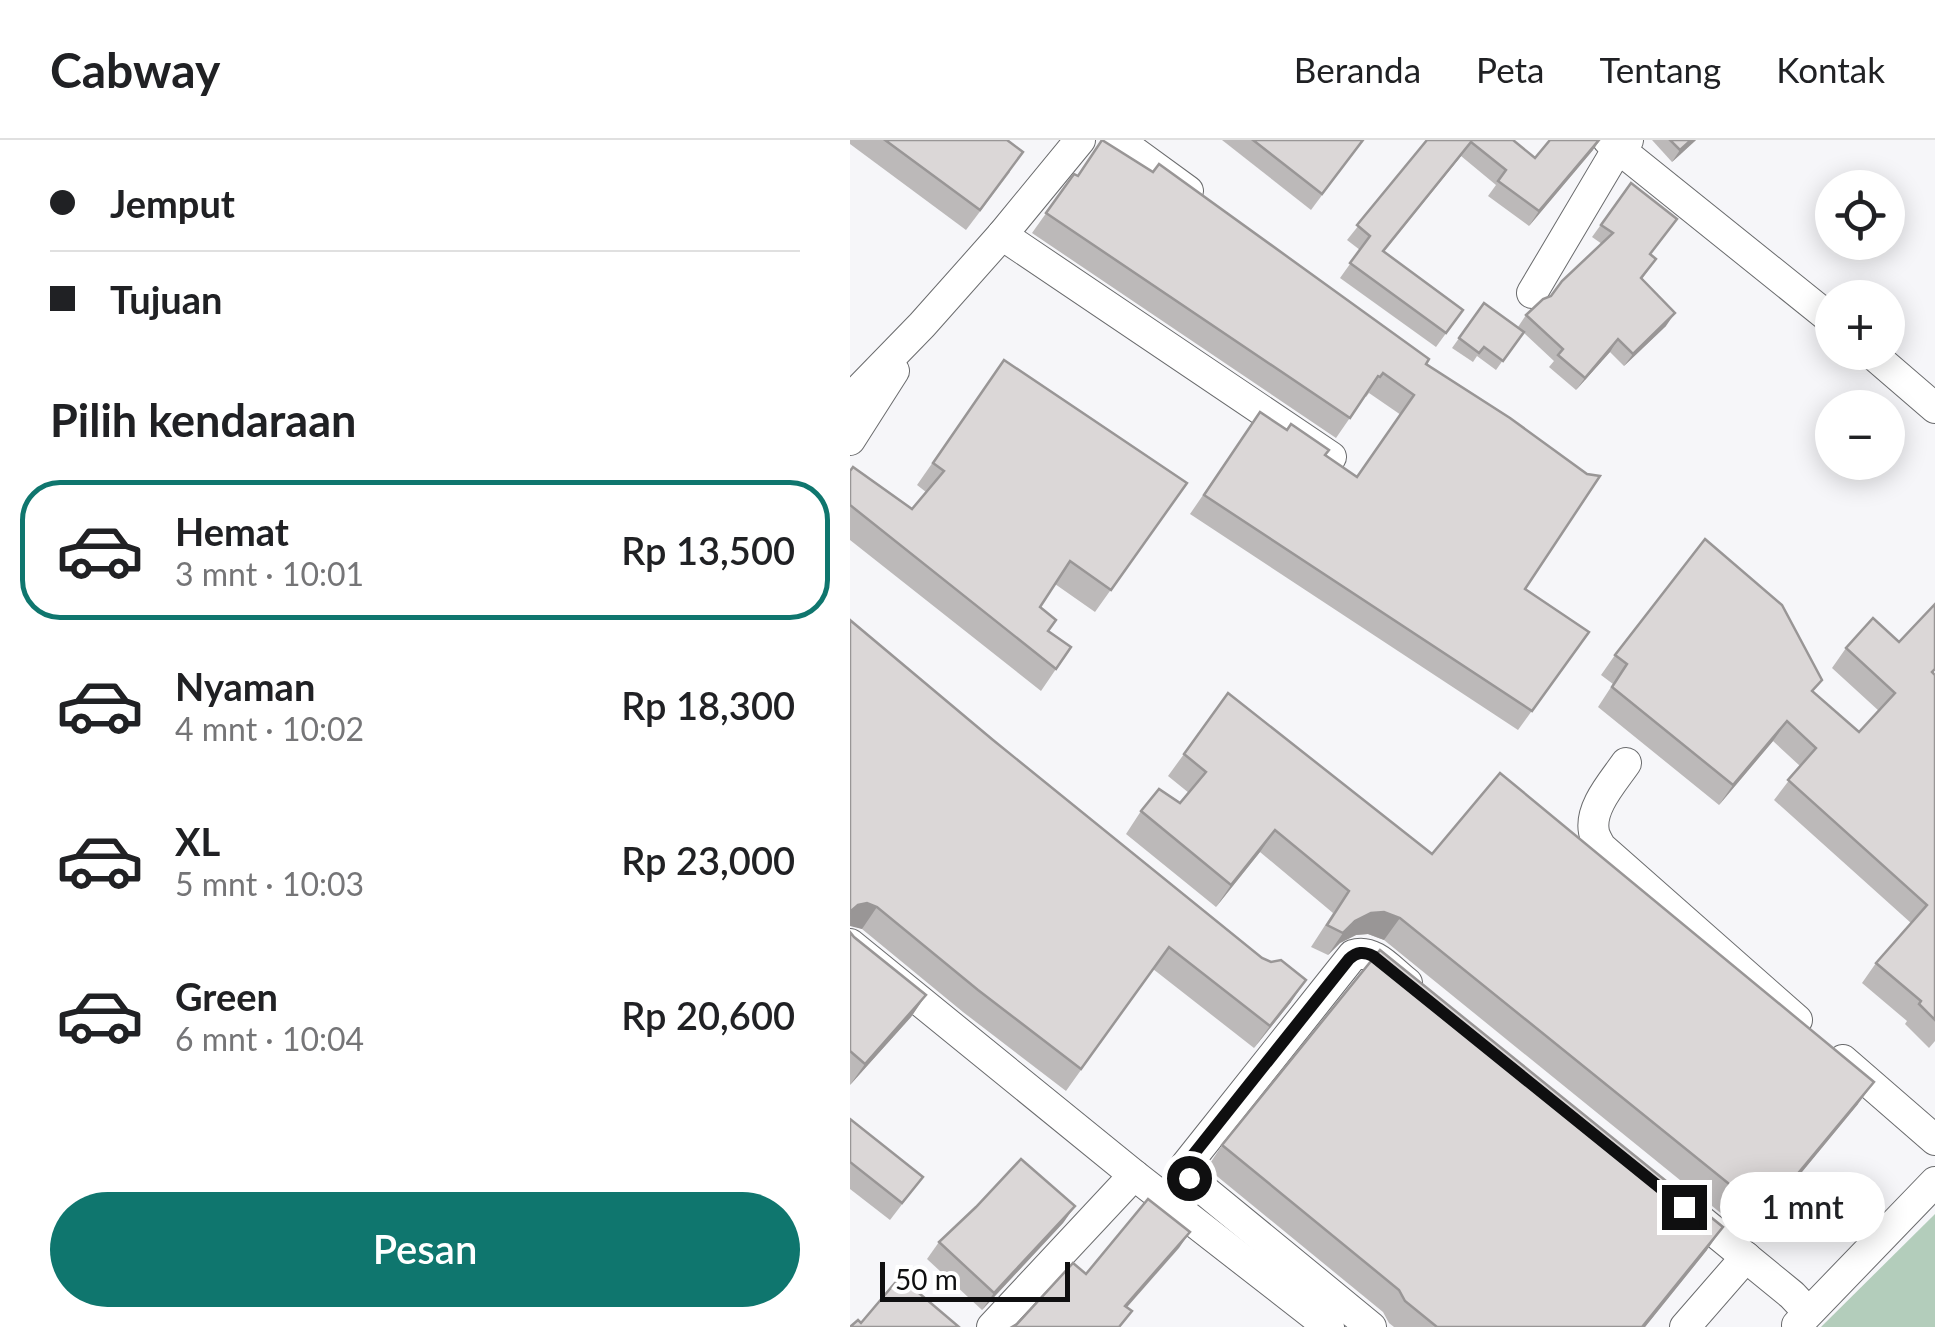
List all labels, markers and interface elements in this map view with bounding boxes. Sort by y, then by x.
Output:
text: Cabway [50,41,220,98]
text: Beranda [1294,48,1421,90]
text: Peta [1476,48,1544,90]
text: Tentang [1599,48,1721,90]
text: Kontak [1776,48,1885,90]
map controls [1815,170,1905,480]
button: locate [1815,170,1905,260]
text: Jemput [110,180,235,226]
text: Tujuan [110,276,223,322]
button: + [1815,280,1905,370]
button: − [1815,390,1905,480]
text: Pilih kendaraan [50,393,356,447]
icon: car [55,505,145,595]
text: Hemat [175,508,289,554]
text: Rp 13,500 [621,527,795,573]
text: 3 mnt · 10:01 [175,554,364,593]
icon: car [55,660,145,750]
text: Nyaman [175,663,315,709]
text: Rp 18,300 [621,682,795,728]
text: 4 mnt · 10:02 [175,709,364,748]
icon: car [55,815,145,905]
text: XL [175,818,220,864]
text: Rp 23,000 [621,837,795,883]
text: 5 mnt · 10:03 [175,864,364,903]
icon: car [55,970,145,1060]
text: Green [175,973,278,1019]
text: Rp 20,600 [621,992,795,1038]
text: 6 mnt · 10:04 [175,1019,364,1058]
route start [1167,1156,1212,1201]
callout: 1 mnt [1719,1172,1884,1242]
route end [1662,1185,1707,1230]
text: 1 mnt [1761,1187,1844,1226]
button: Pesan [50,1192,800,1307]
scale bar [880,1257,1070,1302]
text: 50 m [895,1262,958,1296]

